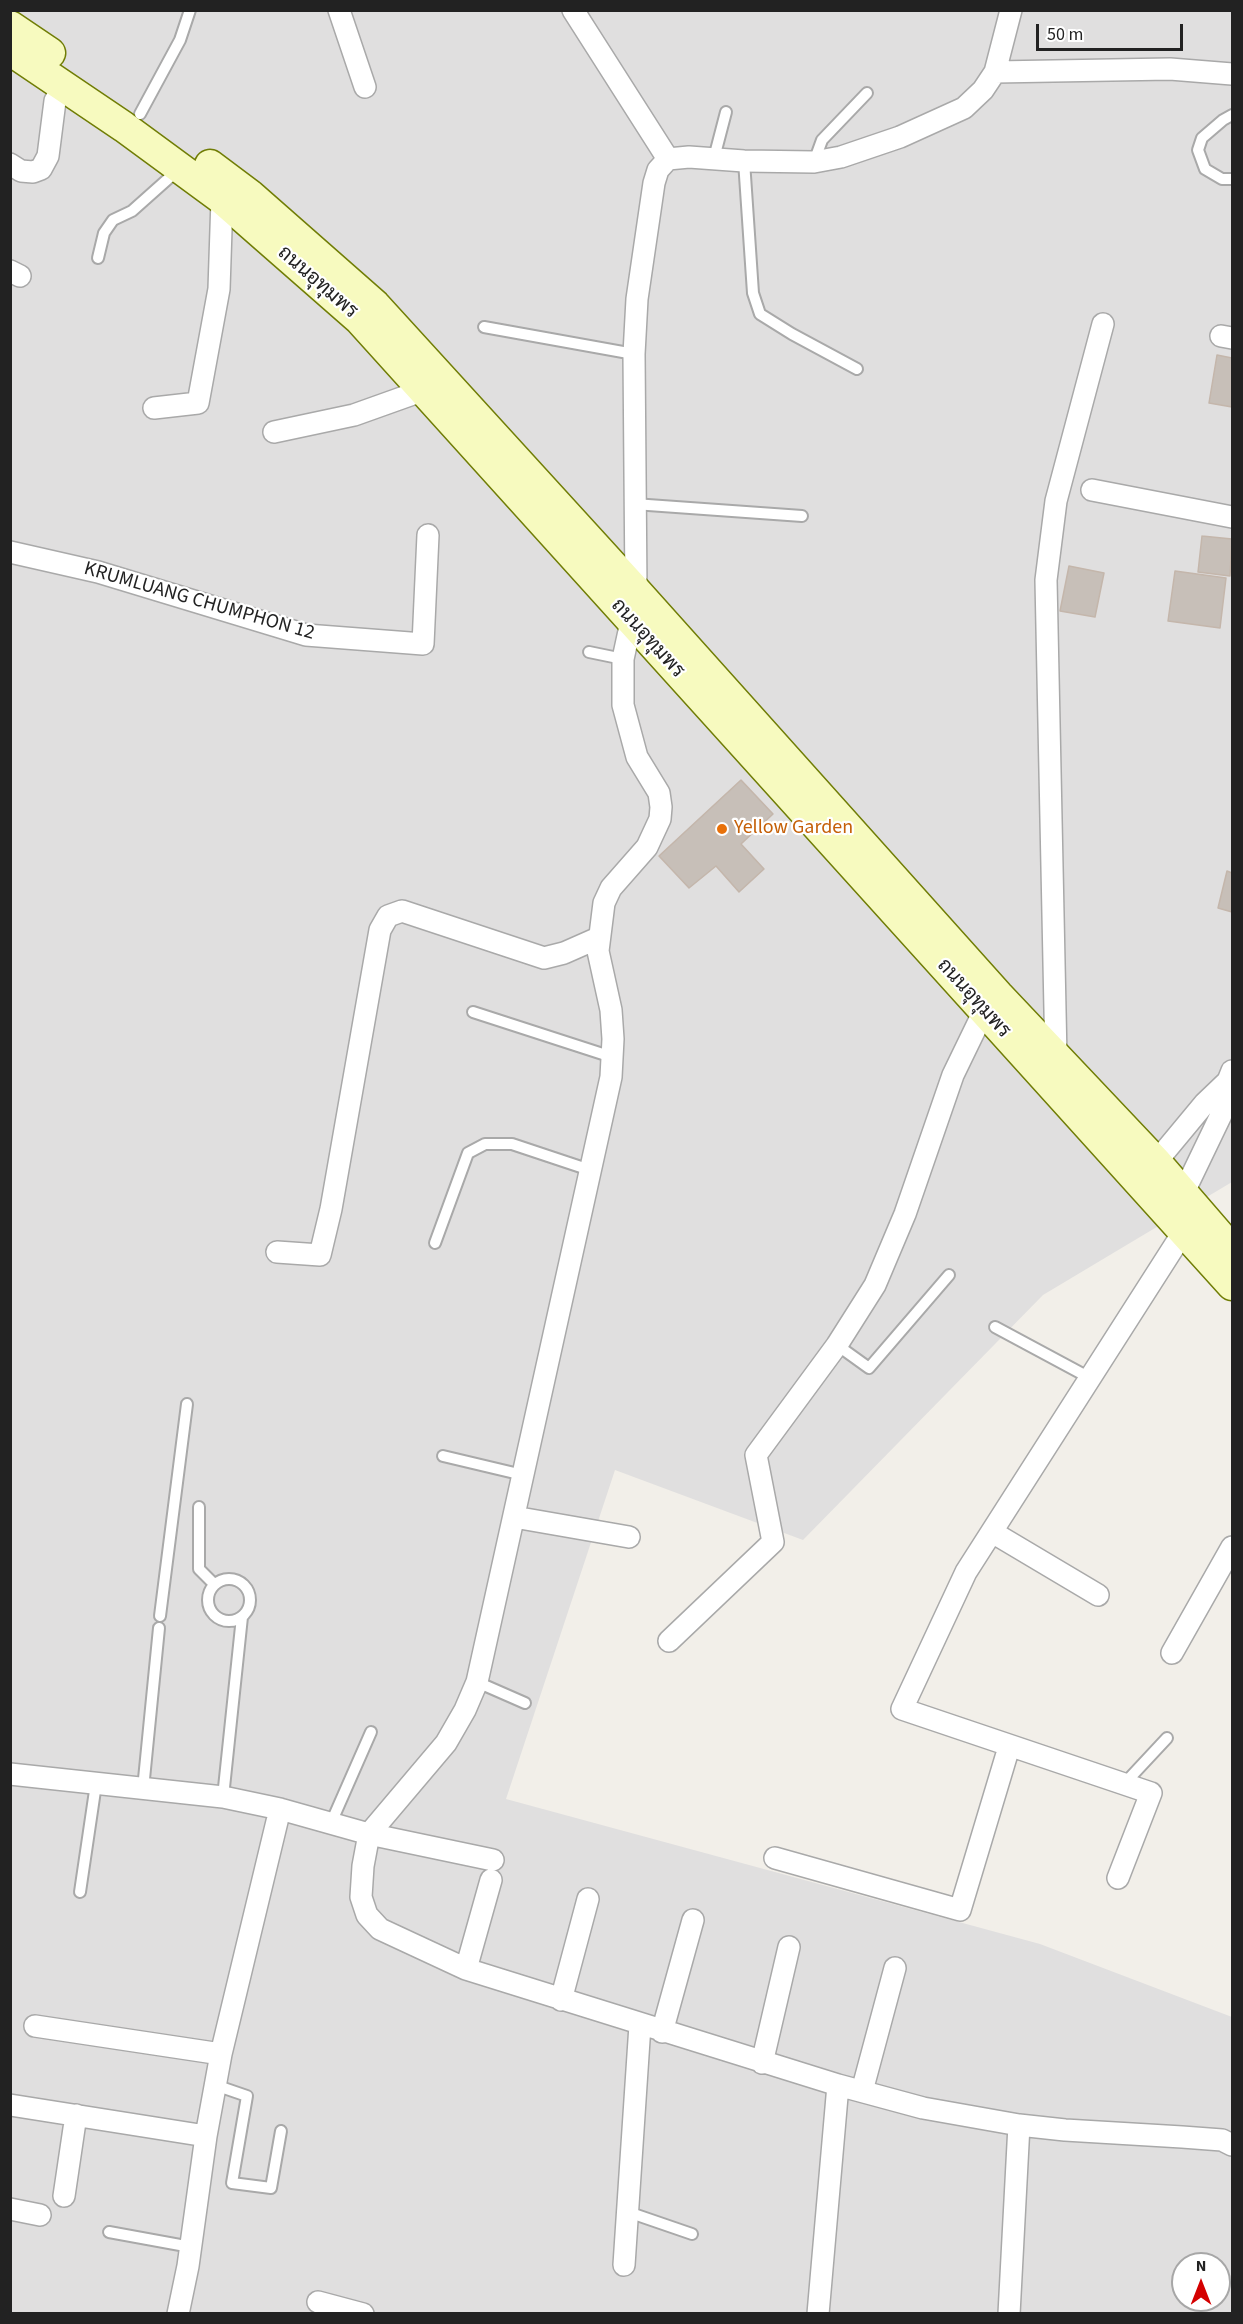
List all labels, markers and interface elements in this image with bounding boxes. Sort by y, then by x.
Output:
scale bar [1039,12,1186,50]
text: 50 m [1047,22,1083,47]
street label: ถนนอุทุมพร [272,242,362,324]
street label: KRUMLUANG CHUMPHON 12 [81,558,317,646]
street label: ถนนอุทุมพร [605,594,689,684]
place label: Yellow Garden [734,817,853,841]
marker: Yellow Garden [715,822,729,836]
street label: ถนนอุทุมพร [931,954,1015,1044]
north arrow [1171,2252,1231,2312]
text: N [1196,2255,1206,2277]

